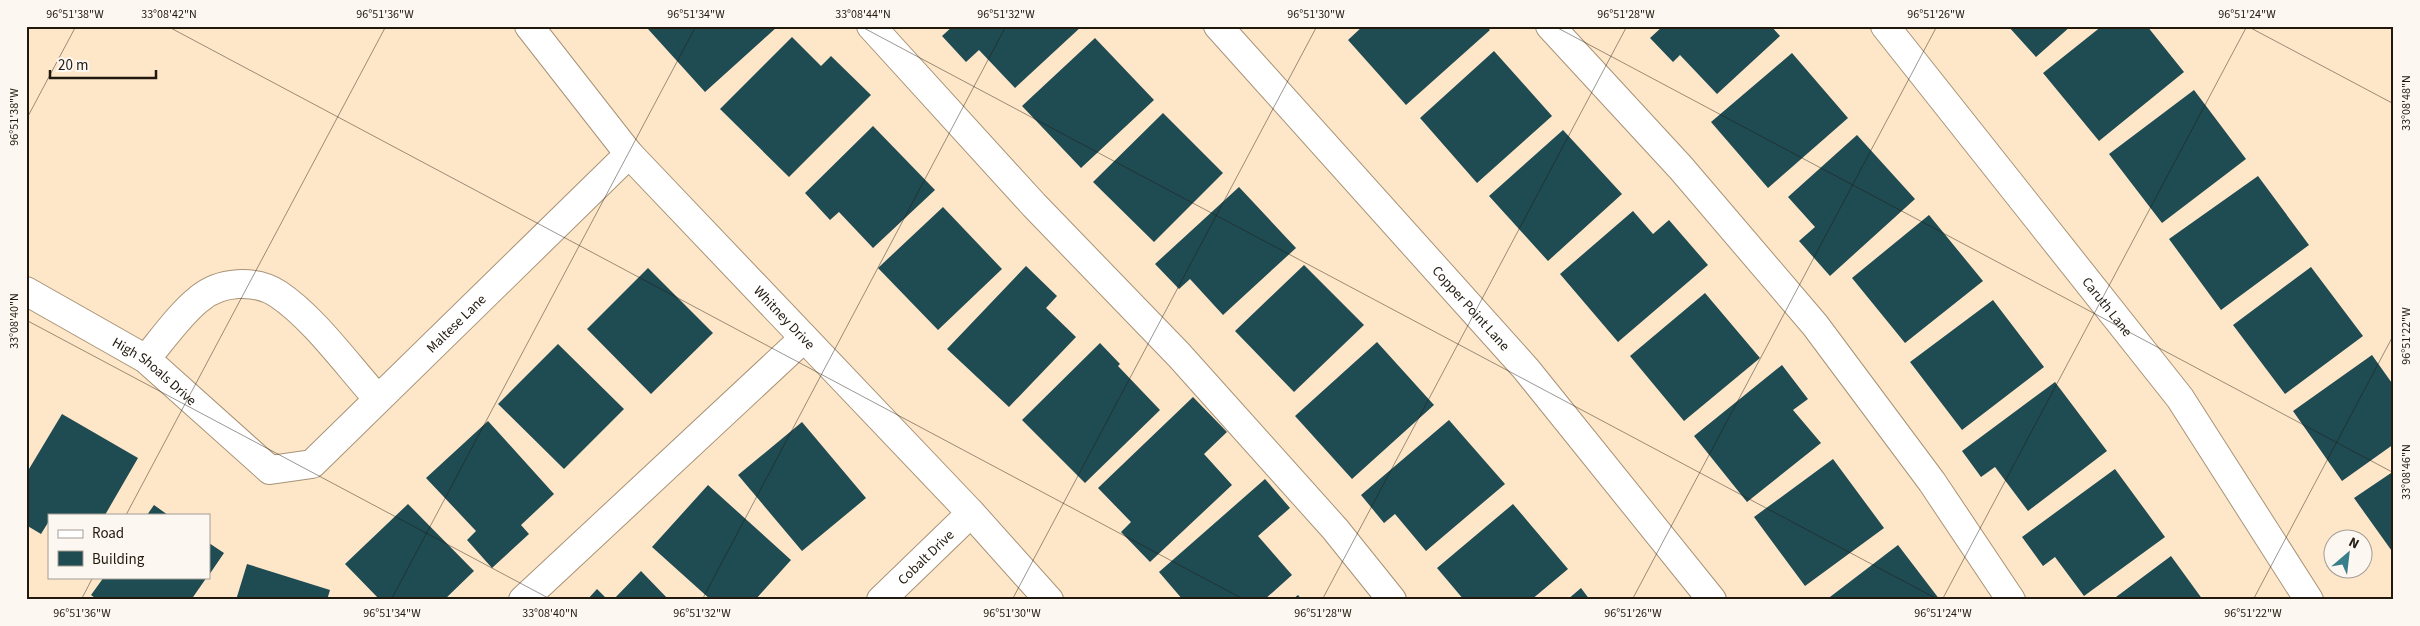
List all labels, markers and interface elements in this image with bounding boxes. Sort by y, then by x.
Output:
text: 96°51'38"W [46,6,104,23]
text: 33°08'42"N [141,6,197,23]
text: 96°51'36"W [356,6,414,23]
text: 96°51'34"W [667,6,725,23]
text: 33°08'44"N [835,6,891,23]
text: 96°51'32"W [977,6,1035,23]
text: 96°51'30"W [1287,6,1345,23]
text: 96°51'28"W [1597,6,1655,23]
text: 96°51'26"W [1907,6,1965,23]
text: 96°51'24"W [2218,6,2276,23]
scale bar [50,48,156,80]
text: 20 m [58,55,88,76]
text: 33°08'48"N [2398,75,2415,131]
text: 96°51'38"W [6,88,23,146]
street label: Copper Point Lane [1427,262,1514,356]
street label: Caruth Lane [2077,273,2137,341]
street label: Whitney Drive [749,282,819,354]
street label: Maltese Lane [422,290,491,358]
text: 33°08'40"N [6,293,23,349]
text: 96°51'22"W [2398,307,2415,365]
street label: High Shoals Drive [108,333,201,411]
text: 33°08'46"N [2398,444,2415,500]
legend [48,514,210,578]
text: Road [92,523,124,544]
street label: Cobalt Drive [894,525,959,590]
north arrow [2322,528,2372,578]
text: N [2345,532,2362,554]
text: Building [92,549,145,570]
text: 96°51'36"W [53,605,111,622]
text: 96°51'34"W [363,605,421,622]
text: 33°08'40"N [522,605,578,622]
text: 96°51'32"W [673,605,731,622]
text: 96°51'30"W [983,605,1041,622]
text: 96°51'28"W [1294,605,1352,622]
text: 96°51'26"W [1604,605,1662,622]
text: 96°51'24"W [1914,605,1972,622]
text: 96°51'22"W [2224,605,2282,622]

